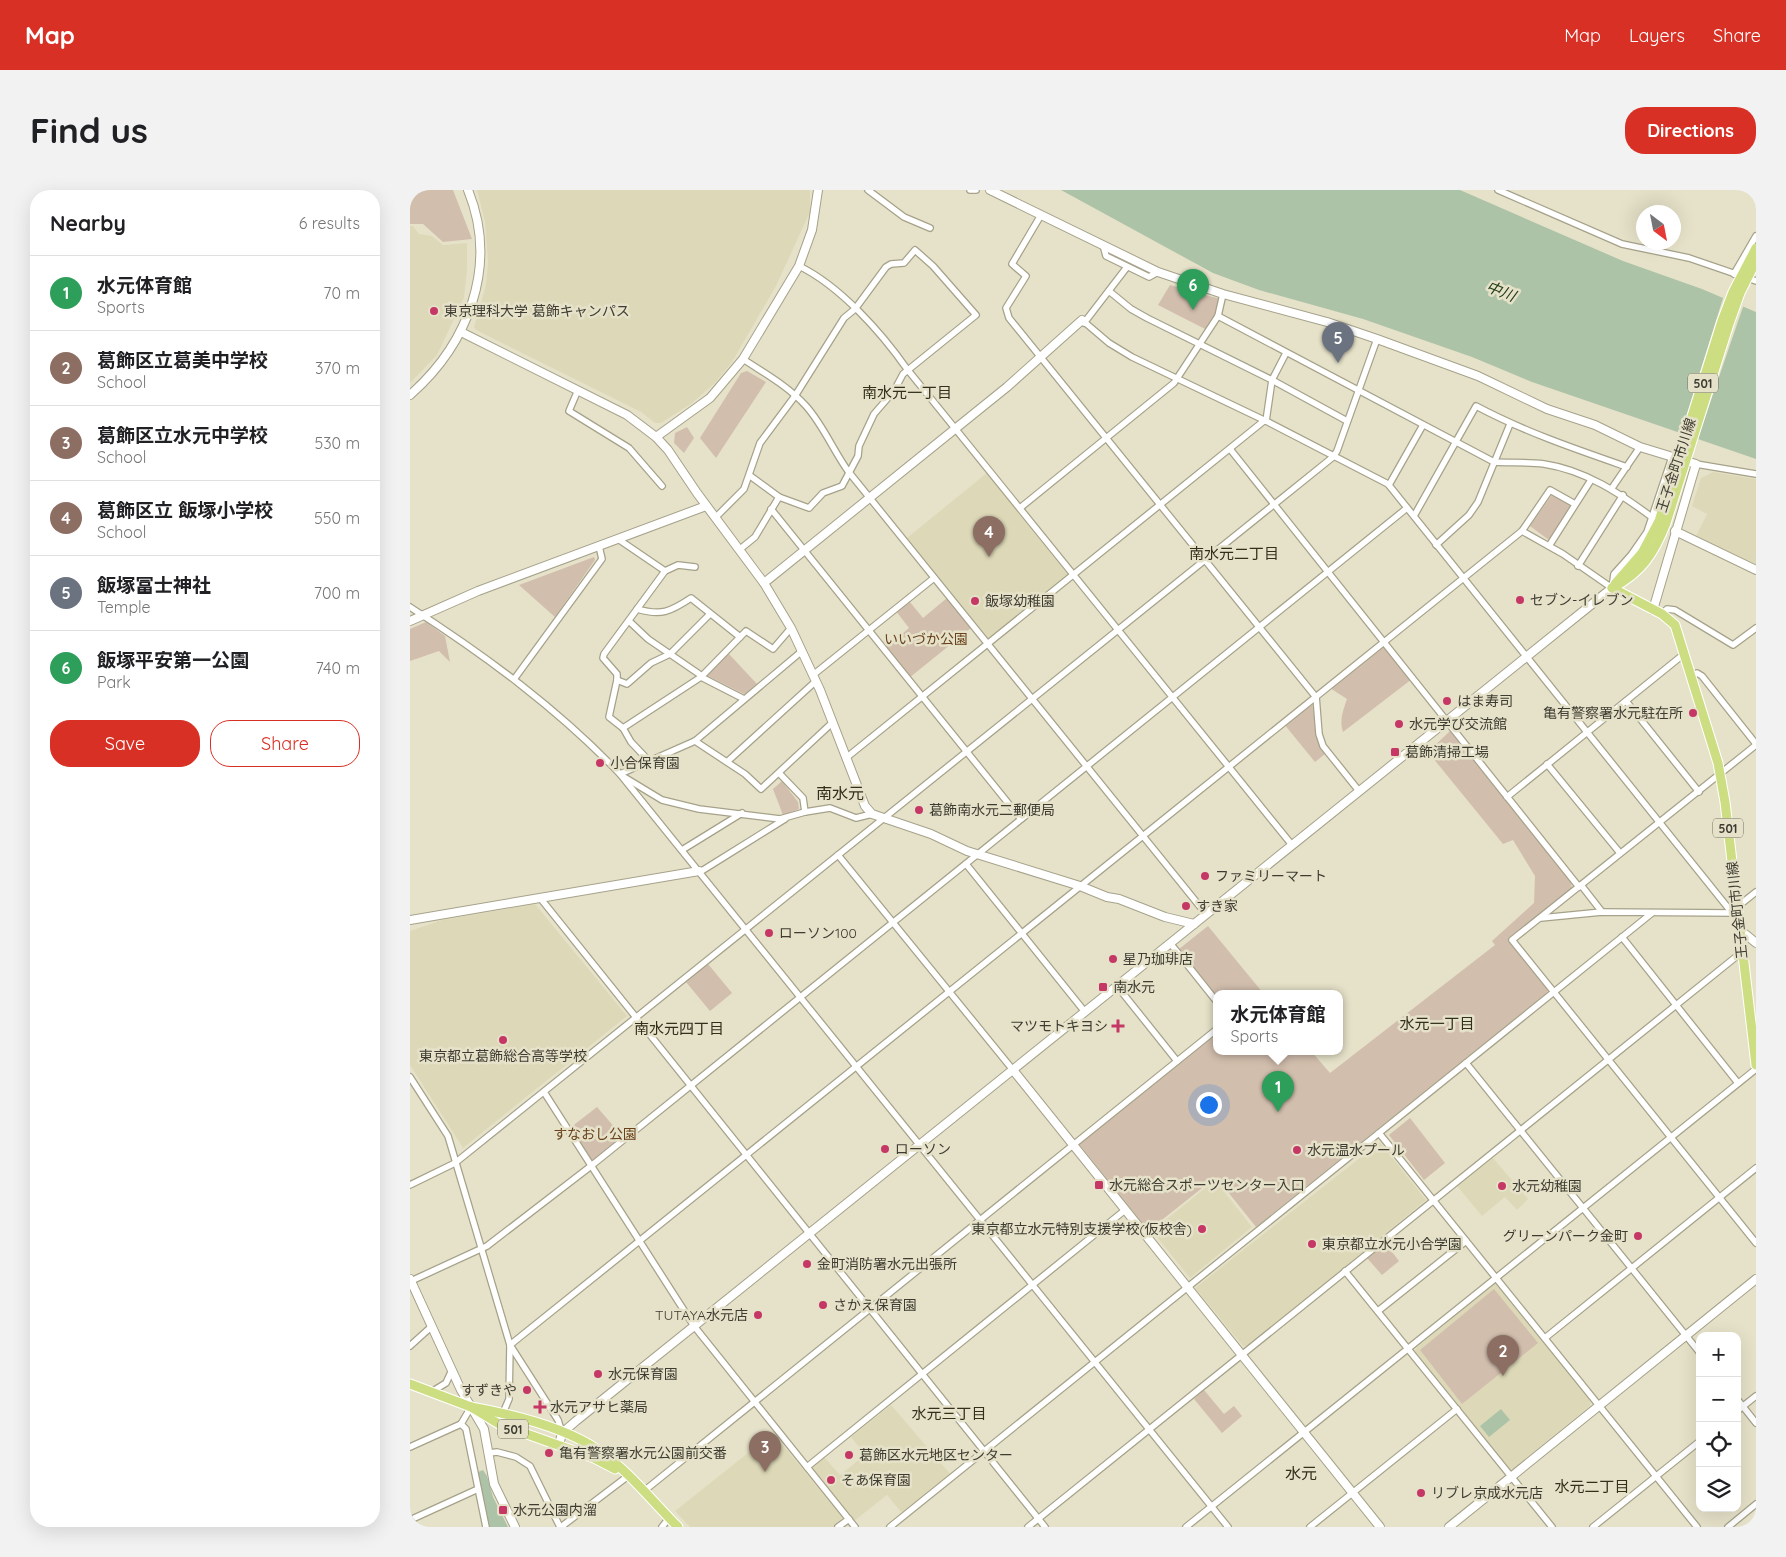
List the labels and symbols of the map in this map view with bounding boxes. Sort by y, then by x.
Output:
north arrow [1636,205,1681,250]
pin: 6 [1177,269,1209,310]
water label: 中川 [1484,277,1520,306]
place label: 東京理科大学 葛飾キャンパス [444,302,630,320]
marker: 東京理科大学 葛飾キャンパス [428,305,440,317]
pin: 5 [1322,322,1354,363]
road number: 501 [1688,374,1718,392]
district label: 南水元一丁目 [862,383,952,402]
street label: 王子金町市川線 [1652,416,1700,514]
pin: 4 [973,516,1005,557]
district label: 南水元二丁目 [1189,544,1279,563]
place label: セブン-イレブン [1530,591,1633,609]
place label: 飯塚幼稚園 [985,592,1055,610]
marker: セブン-イレブン [1514,594,1526,606]
marker: 飯塚幼稚園 [969,595,981,607]
park label: いいづか公園 [884,630,968,648]
place label: はま寿司 [1457,692,1513,710]
marker: はま寿司 [1441,695,1453,707]
place label: 亀有警察署水元駐在所 [1543,704,1683,722]
marker: 亀有警察署水元駐在所 [1687,707,1699,719]
place label: 水元学び交流館 [1409,715,1507,733]
marker: 水元学び交流館 [1393,718,1405,730]
place label: 葛飾清掃工場 [1405,743,1489,761]
marker: 葛飾清掃工場 [1389,746,1401,758]
place label: 小合保育園 [610,754,680,772]
marker: 小合保育園 [594,757,606,769]
district label: 南水元 [816,783,864,803]
place label: 葛飾南水元二郵便局 [929,801,1055,819]
marker: 葛飾南水元二郵便局 [913,804,925,816]
road number: 501 [1713,818,1743,838]
street label: 王子金町市川線 [1723,860,1751,960]
place label: ファミリーマート [1215,867,1327,885]
marker: ファミリーマート [1199,870,1211,882]
place label: すき家 [1196,897,1238,915]
marker: すき家 [1180,900,1192,912]
place label: ローソン100 [779,924,857,942]
marker: ローソン100 [763,927,775,939]
place label: 星乃珈琲店 [1123,950,1193,968]
marker: 星乃珈琲店 [1107,953,1119,965]
place label: 南水元 [1113,978,1155,996]
marker: 南水元 [1097,981,1109,993]
district label: 水元一丁目 [1399,1014,1475,1033]
place label: マツモトキヨシ [1010,1017,1108,1035]
district label: 南水元四丁目 [634,1019,724,1038]
marker: マツモトキヨシ [1112,1020,1124,1032]
marker: 東京都立葛飾総合高等学校 [497,1034,509,1046]
place label: 東京都立葛飾総合高等学校 [419,1047,587,1065]
pin: 1 [1262,1071,1294,1112]
your location [1196,1092,1222,1118]
park label: すなおし公園 [553,1125,637,1143]
place label: ローソン [895,1140,951,1158]
place label: 水元温水プール [1307,1141,1405,1159]
marker: ローソン [879,1143,891,1155]
marker: 水元温水プール [1291,1144,1303,1156]
place label: 水元総合スポーツセンター入口 [1109,1176,1305,1194]
place label: 水元幼稚園 [1512,1177,1582,1195]
marker: 水元総合スポーツセンター入口 [1093,1179,1105,1191]
marker: 水元幼稚園 [1496,1180,1508,1192]
place label: 東京都立水元特別支援学校(仮校舎) [972,1220,1192,1238]
marker: 東京都立水元特別支援学校(仮校舎) [1196,1223,1208,1235]
place label: グリーンパーク金町 [1503,1227,1628,1245]
marker: グリーンパーク金町 [1632,1230,1644,1242]
place label: 東京都立水元小合学園 [1322,1235,1462,1253]
marker: 東京都立水元小合学園 [1306,1238,1318,1250]
place label: 金町消防署水元出張所 [817,1255,957,1273]
marker: 金町消防署水元出張所 [801,1258,813,1270]
place label: さかえ保育園 [833,1296,917,1314]
marker: さかえ保育園 [817,1299,829,1311]
place label: TUTAYA水元店 [655,1306,748,1324]
marker: TUTAYA水元店 [752,1309,764,1321]
pin: 2 [1487,1335,1519,1376]
place label: 水元保育園 [608,1365,678,1383]
marker: 水元保育園 [592,1368,604,1380]
place label: すずきや [461,1381,517,1399]
marker: すずきや [521,1384,533,1396]
place label: 水元アサヒ薬局 [550,1398,648,1416]
marker: 水元アサヒ薬局 [534,1401,546,1413]
district label: 水元三丁目 [911,1404,987,1423]
road number: 501 [498,1420,528,1438]
pin: 3 [749,1431,781,1472]
place label: 亀有警察署水元公園前交番 [559,1444,727,1462]
place label: 葛飾区水元地区センター [859,1446,1013,1464]
marker: 亀有警察署水元公園前交番 [543,1447,555,1459]
marker: 葛飾区水元地区センター [843,1449,855,1461]
district label: 水元 [1285,1463,1317,1483]
place label: そあ保育園 [841,1471,911,1489]
marker: そあ保育園 [825,1474,837,1486]
district label: 水元二丁目 [1554,1477,1630,1496]
place label: リブレ京成水元店 [1431,1484,1543,1502]
marker: リブレ京成水元店 [1415,1487,1427,1499]
place label: 水元公園内溜 [513,1501,597,1519]
marker: 水元公園内溜 [497,1504,509,1516]

